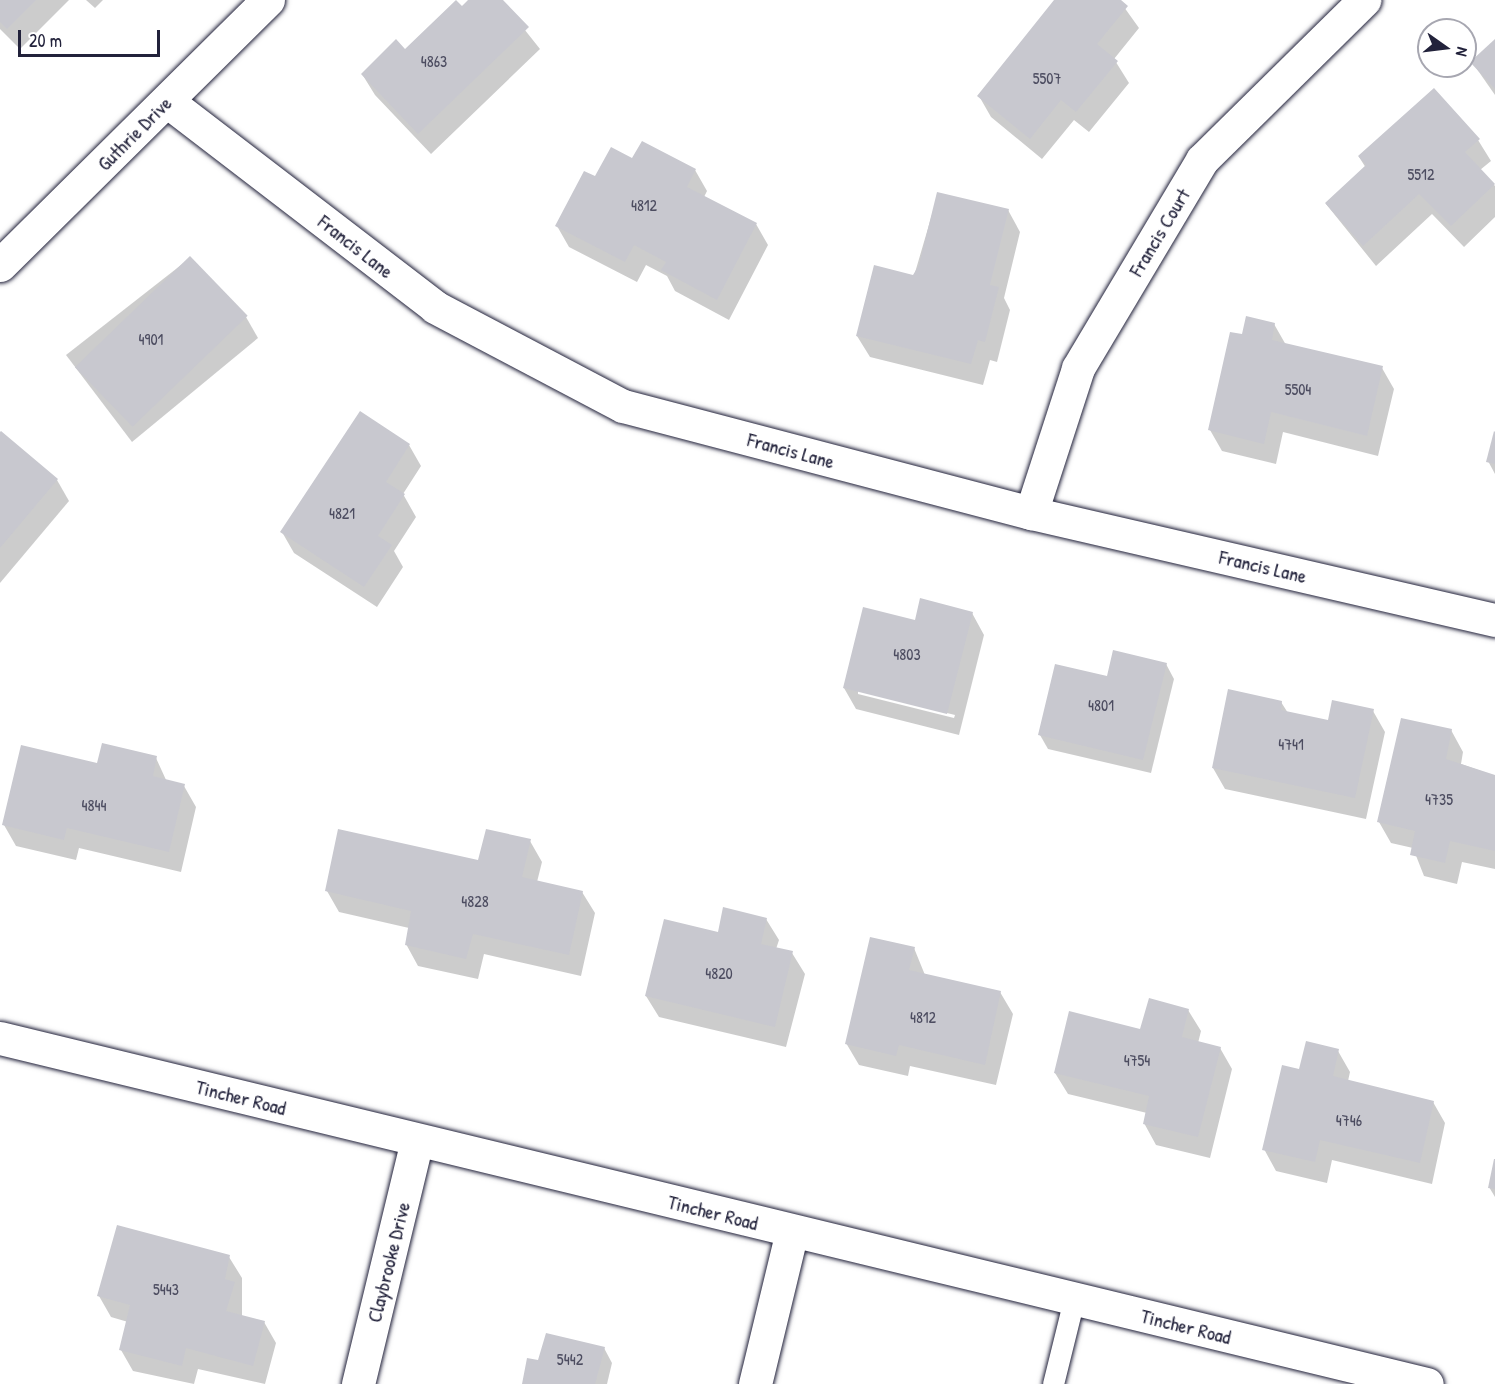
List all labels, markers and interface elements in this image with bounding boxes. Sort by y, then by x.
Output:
scale bar [21,18,164,56]
north arrow [1417,18,1477,78]
text: 20 m [29,28,62,53]
text: N [1451,45,1474,59]
house number: 4863 [421,51,447,71]
house number: 5507 [1033,68,1061,88]
street label: Guthrie Drive [92,91,176,175]
house number: 5512 [1408,164,1434,184]
street label: Francis Court [1123,184,1195,280]
house number: 4812 [631,195,657,215]
street label: Francis Lane [314,209,398,283]
house number: 4901 [139,329,163,349]
house number: 5504 [1285,379,1311,399]
street label: Francis Lane [745,427,837,473]
house number: 4821 [329,503,355,523]
street label: Francis Lane [1217,544,1309,588]
house number: 4803 [893,644,921,664]
house number: 4801 [1088,695,1114,715]
house number: 4741 [1278,734,1304,754]
house number: 4735 [1425,789,1453,809]
house number: 4844 [82,795,106,815]
house number: 4828 [461,891,489,911]
house number: 4820 [705,963,733,983]
house number: 4812 [910,1007,936,1027]
house number: 4754 [1124,1050,1150,1070]
street label: Tincher Road [193,1074,289,1120]
house number: 4746 [1336,1110,1362,1130]
street label: Tincher Road [665,1189,761,1235]
street label: Claybrooke Drive [361,1199,415,1325]
house number: 5443 [153,1279,179,1299]
street label: Tincher Road [1138,1303,1234,1349]
house number: 5442 [557,1349,583,1369]

